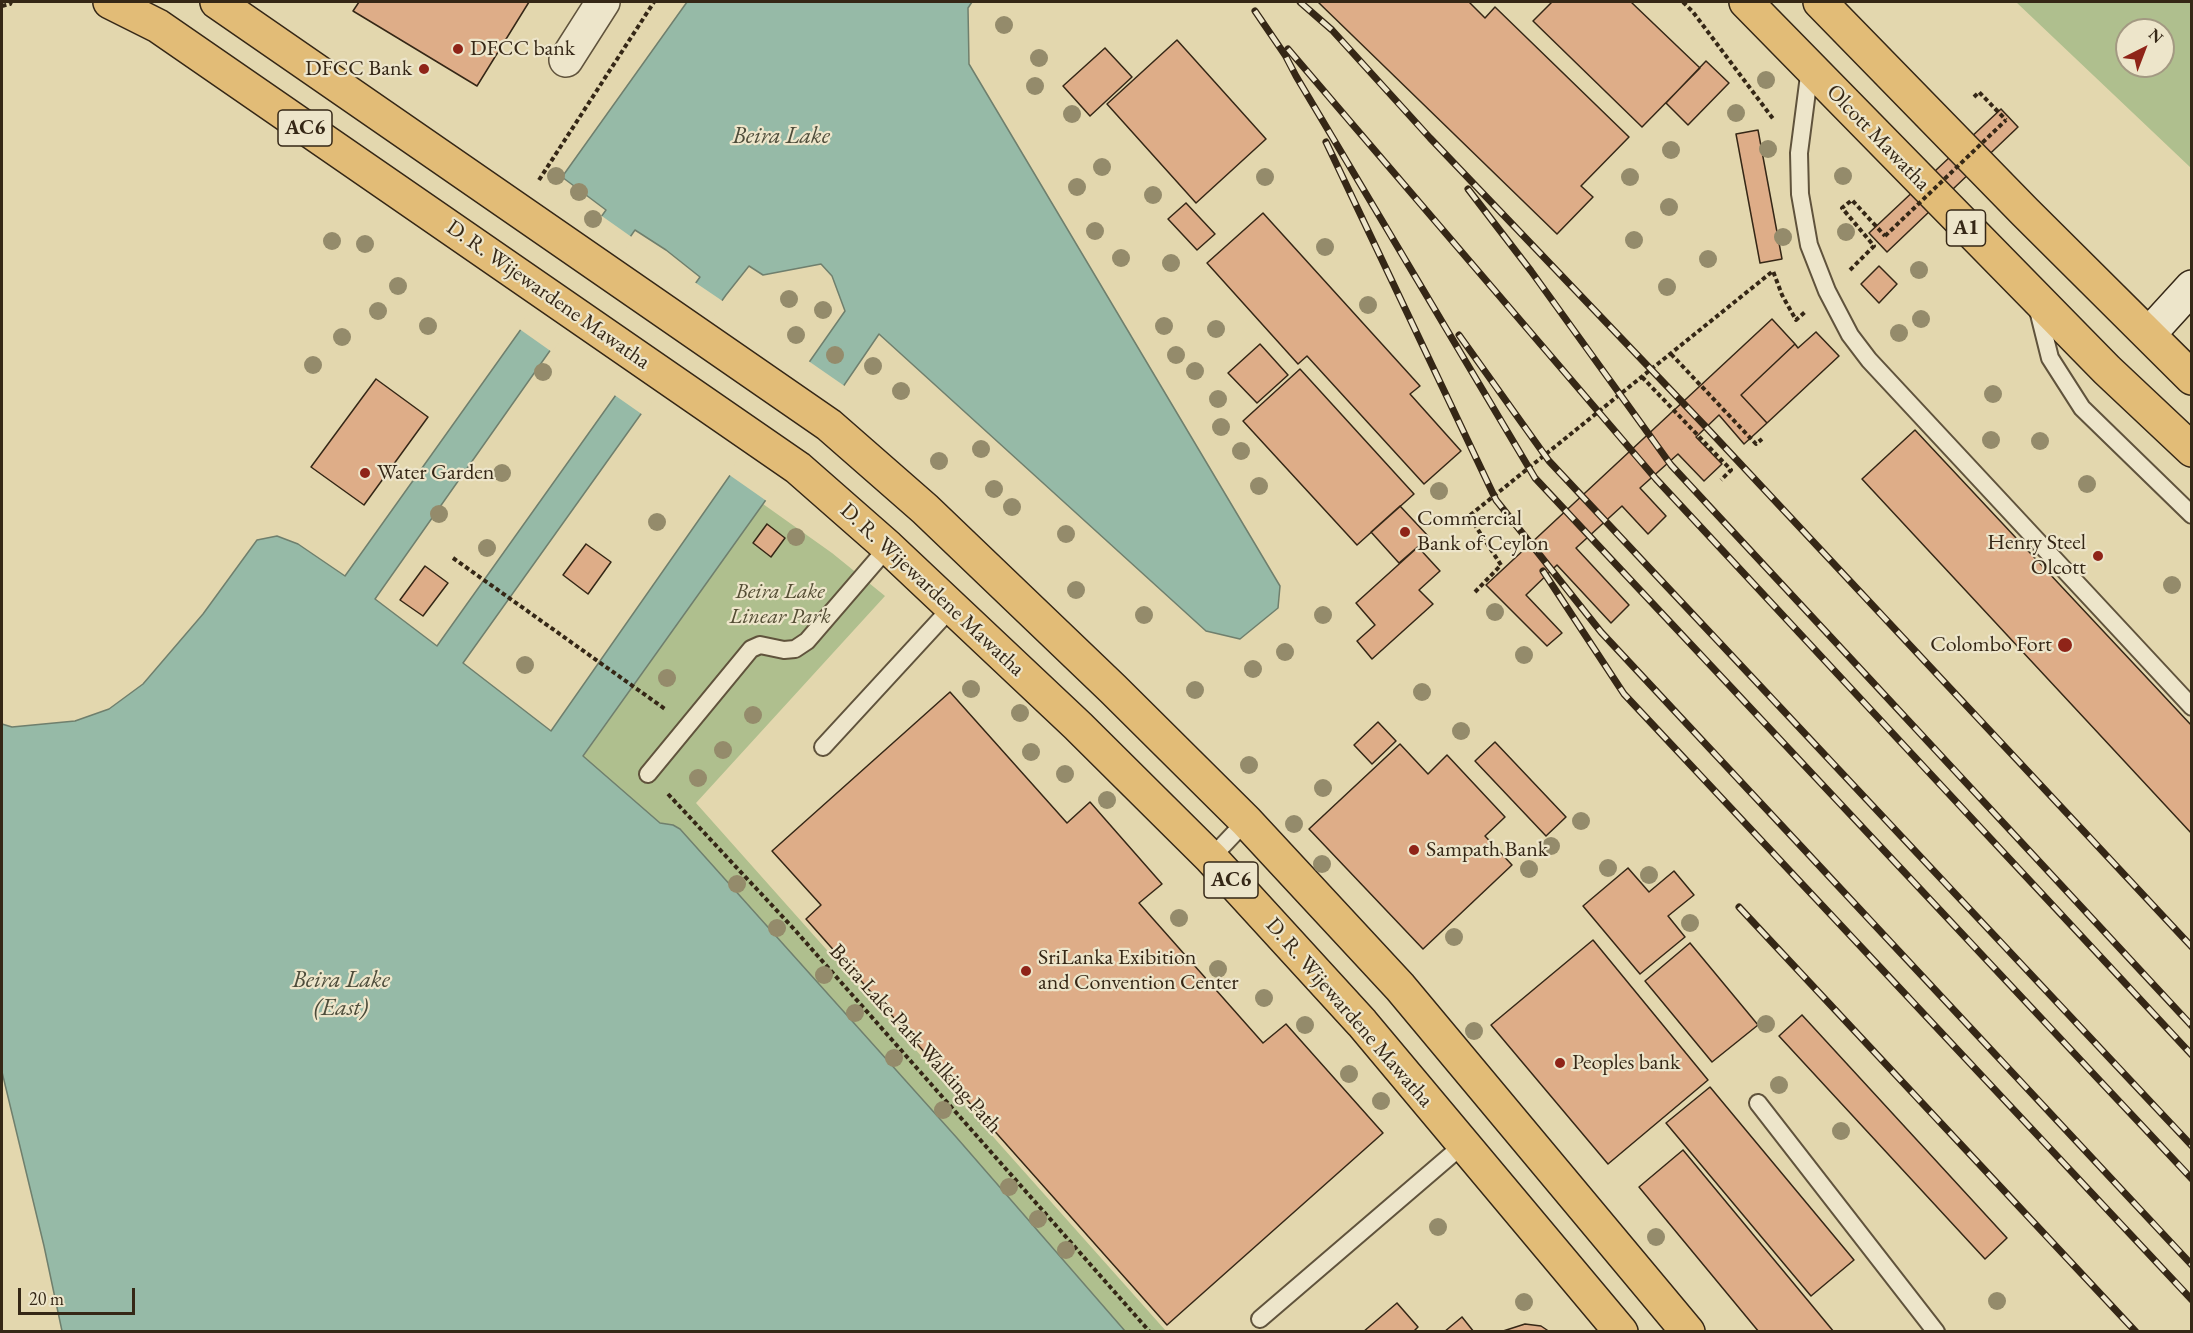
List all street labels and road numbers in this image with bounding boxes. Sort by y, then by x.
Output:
street label: Olcott Mawatha [1821,79,1935,197]
road number: AC6 [278,110,332,146]
road number: A1 [1946,210,1986,246]
street label: D. R. Wijewardene Mawatha [441,215,655,375]
street label: D. R. Wijewardene Mawatha [834,498,1030,682]
road number: AC6 [1204,862,1258,898]
street label: D. R. Wijewardene Mawatha [1259,913,1439,1113]
street label: Beira Lake Park Walking Path [823,939,1007,1139]

